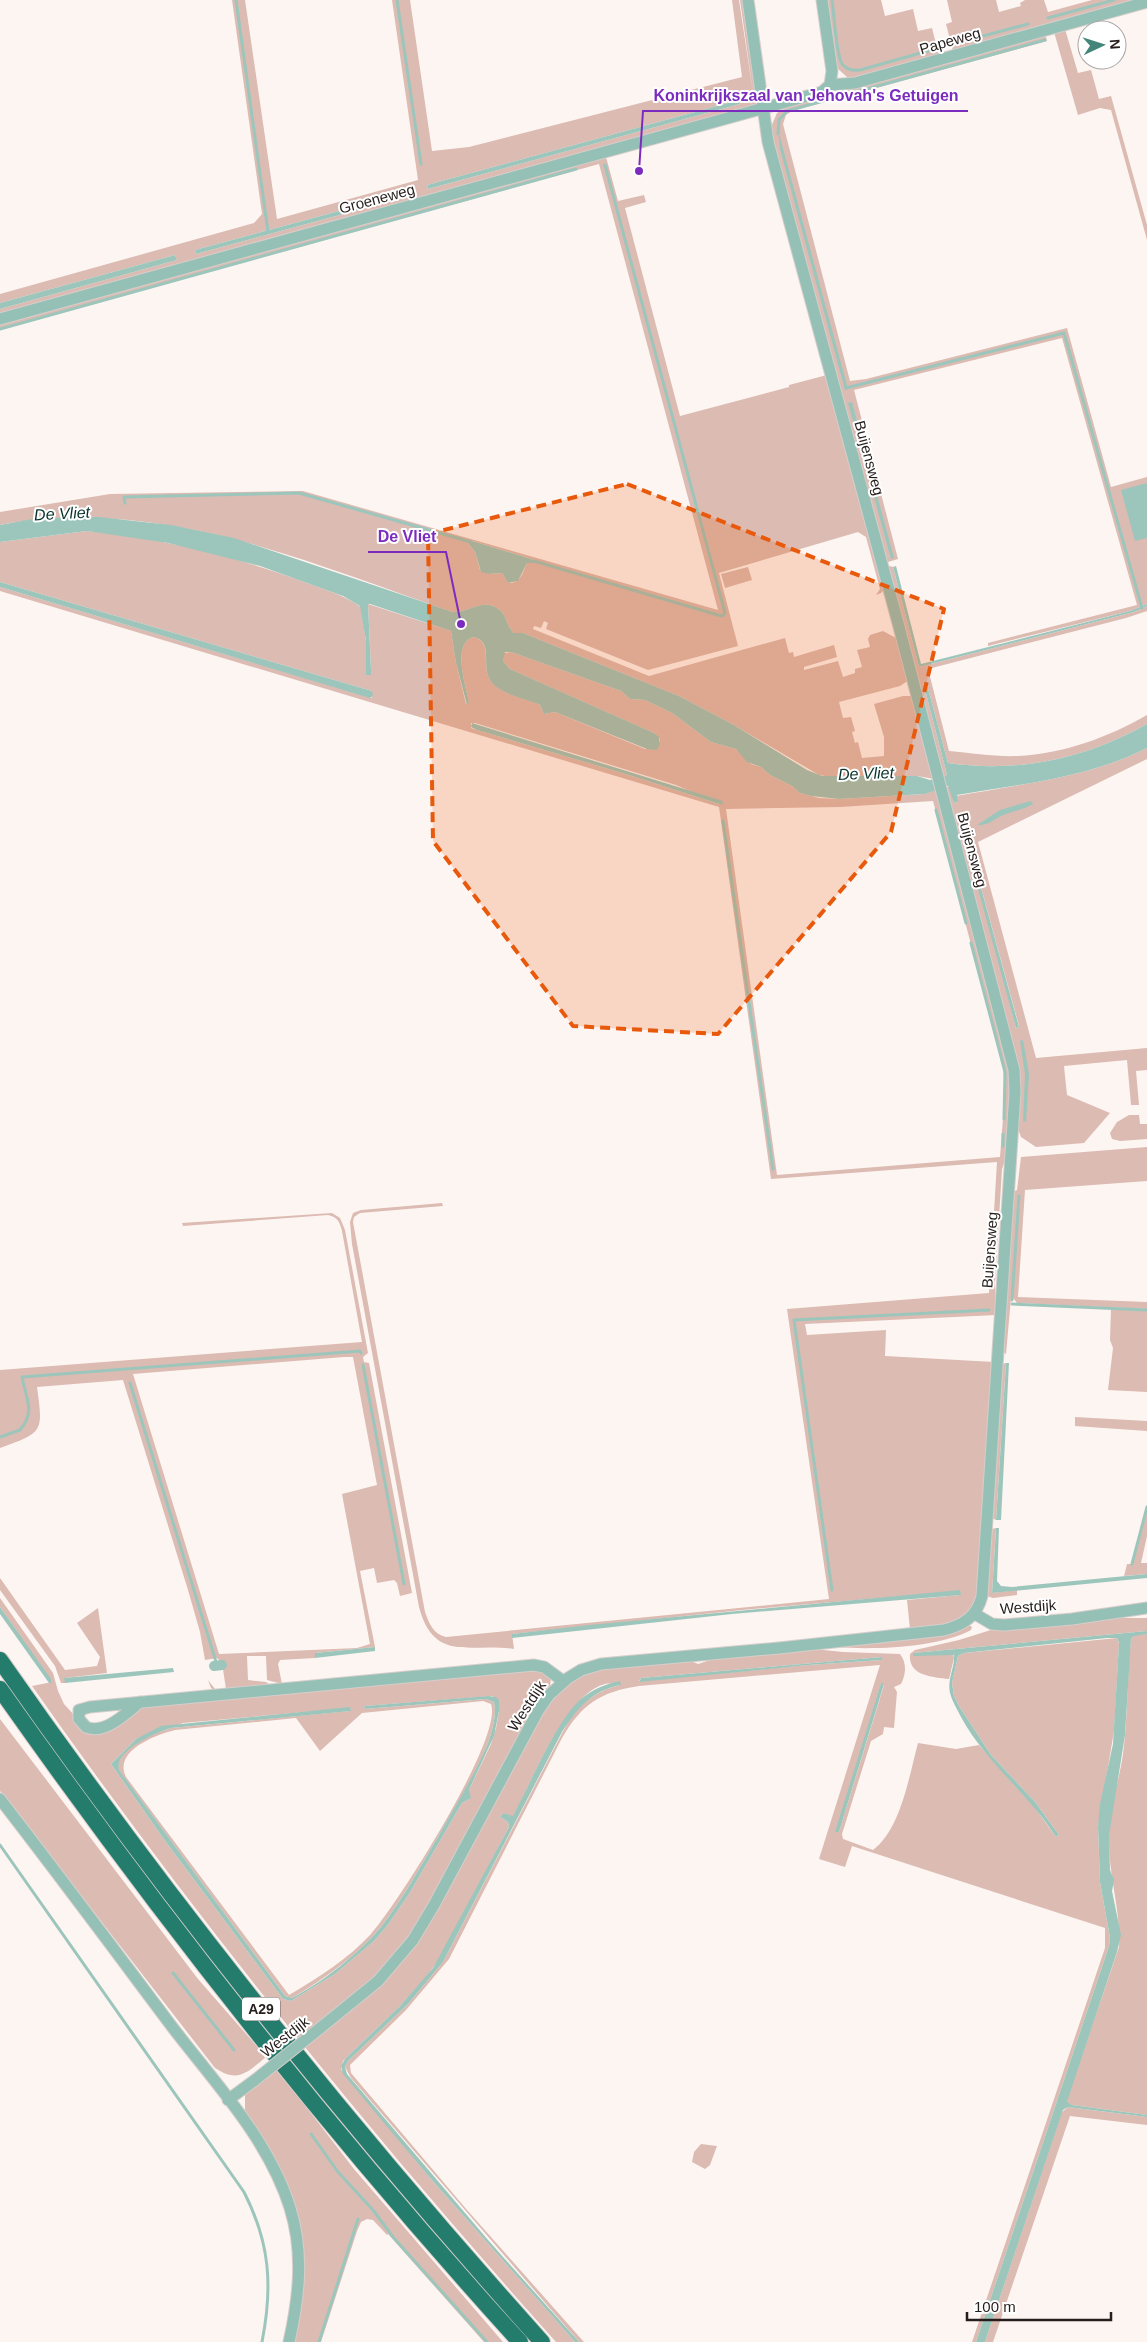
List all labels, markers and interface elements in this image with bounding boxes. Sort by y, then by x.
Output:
north arrow [1077,20,1127,70]
street label: Papeweg [917,24,982,57]
text: N [1107,38,1123,50]
callout: Koninkrijkszaal van Jehovah's Getuigen [643,80,968,111]
text: Koninkrijkszaal van Jehovah's Getuigen [653,87,959,104]
street label: Groeneweg [337,180,417,217]
street label: Buijensweg [851,419,888,497]
water label: De Vliet [34,504,91,523]
callout: De Vliet [368,521,446,552]
text: De Vliet [378,528,437,545]
water label: De Vliet [838,764,895,783]
street label: Buijensweg [954,811,991,889]
street label: Buijensweg [978,1211,1001,1289]
street label: Westdijk [999,1596,1057,1617]
street label: Westdijk [504,1677,549,1734]
road number: A29 [242,1998,280,2020]
street label: Westdijk [257,2012,313,2061]
scale bar [967,2290,1111,2322]
text: 100 m [974,2298,1016,2315]

